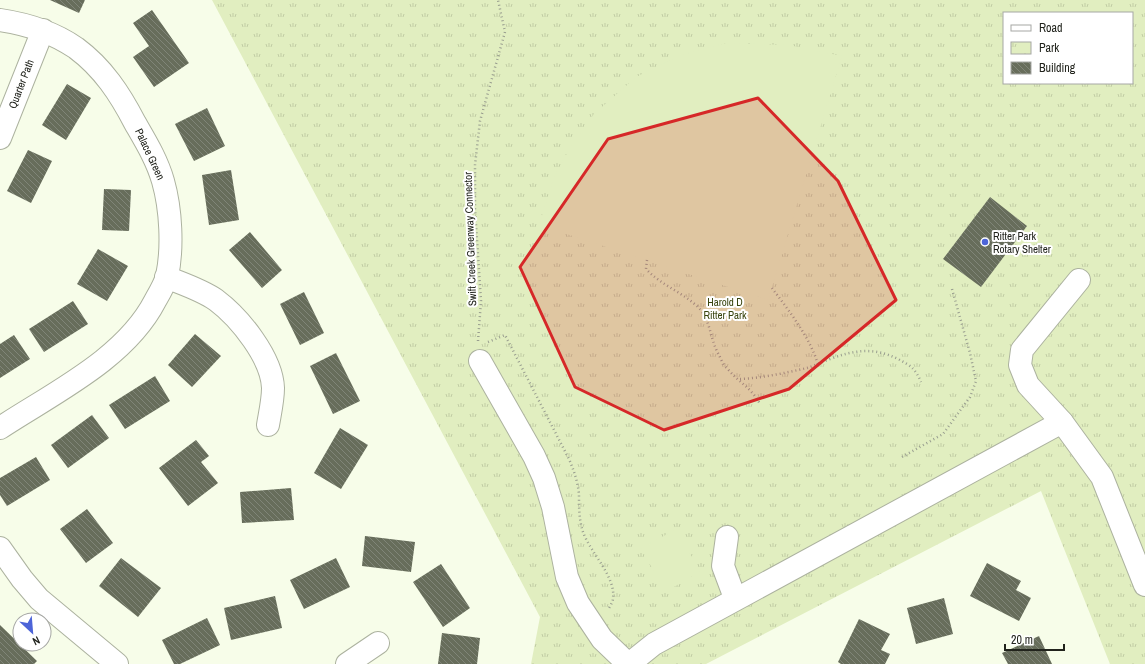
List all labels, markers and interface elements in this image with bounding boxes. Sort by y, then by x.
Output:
legend [1003,12,1133,84]
text: Road [1039,20,1063,36]
text: Park [1039,40,1059,56]
street label: Quarter Path [5,57,37,111]
text: Building [1039,60,1076,76]
street label: Palace Green [132,126,168,182]
street label: Swift Creek Greenway Connector [461,172,479,306]
place label: Ritter Park Rotary Shelter [993,229,1051,256]
marker: Ritter Park Rotary Shelter [980,237,990,247]
park label: Harold D Ritter Park [703,295,747,322]
north arrow [12,612,52,652]
scale bar [1005,626,1064,652]
text: 20 m [1011,632,1033,648]
text: N [30,633,42,649]

